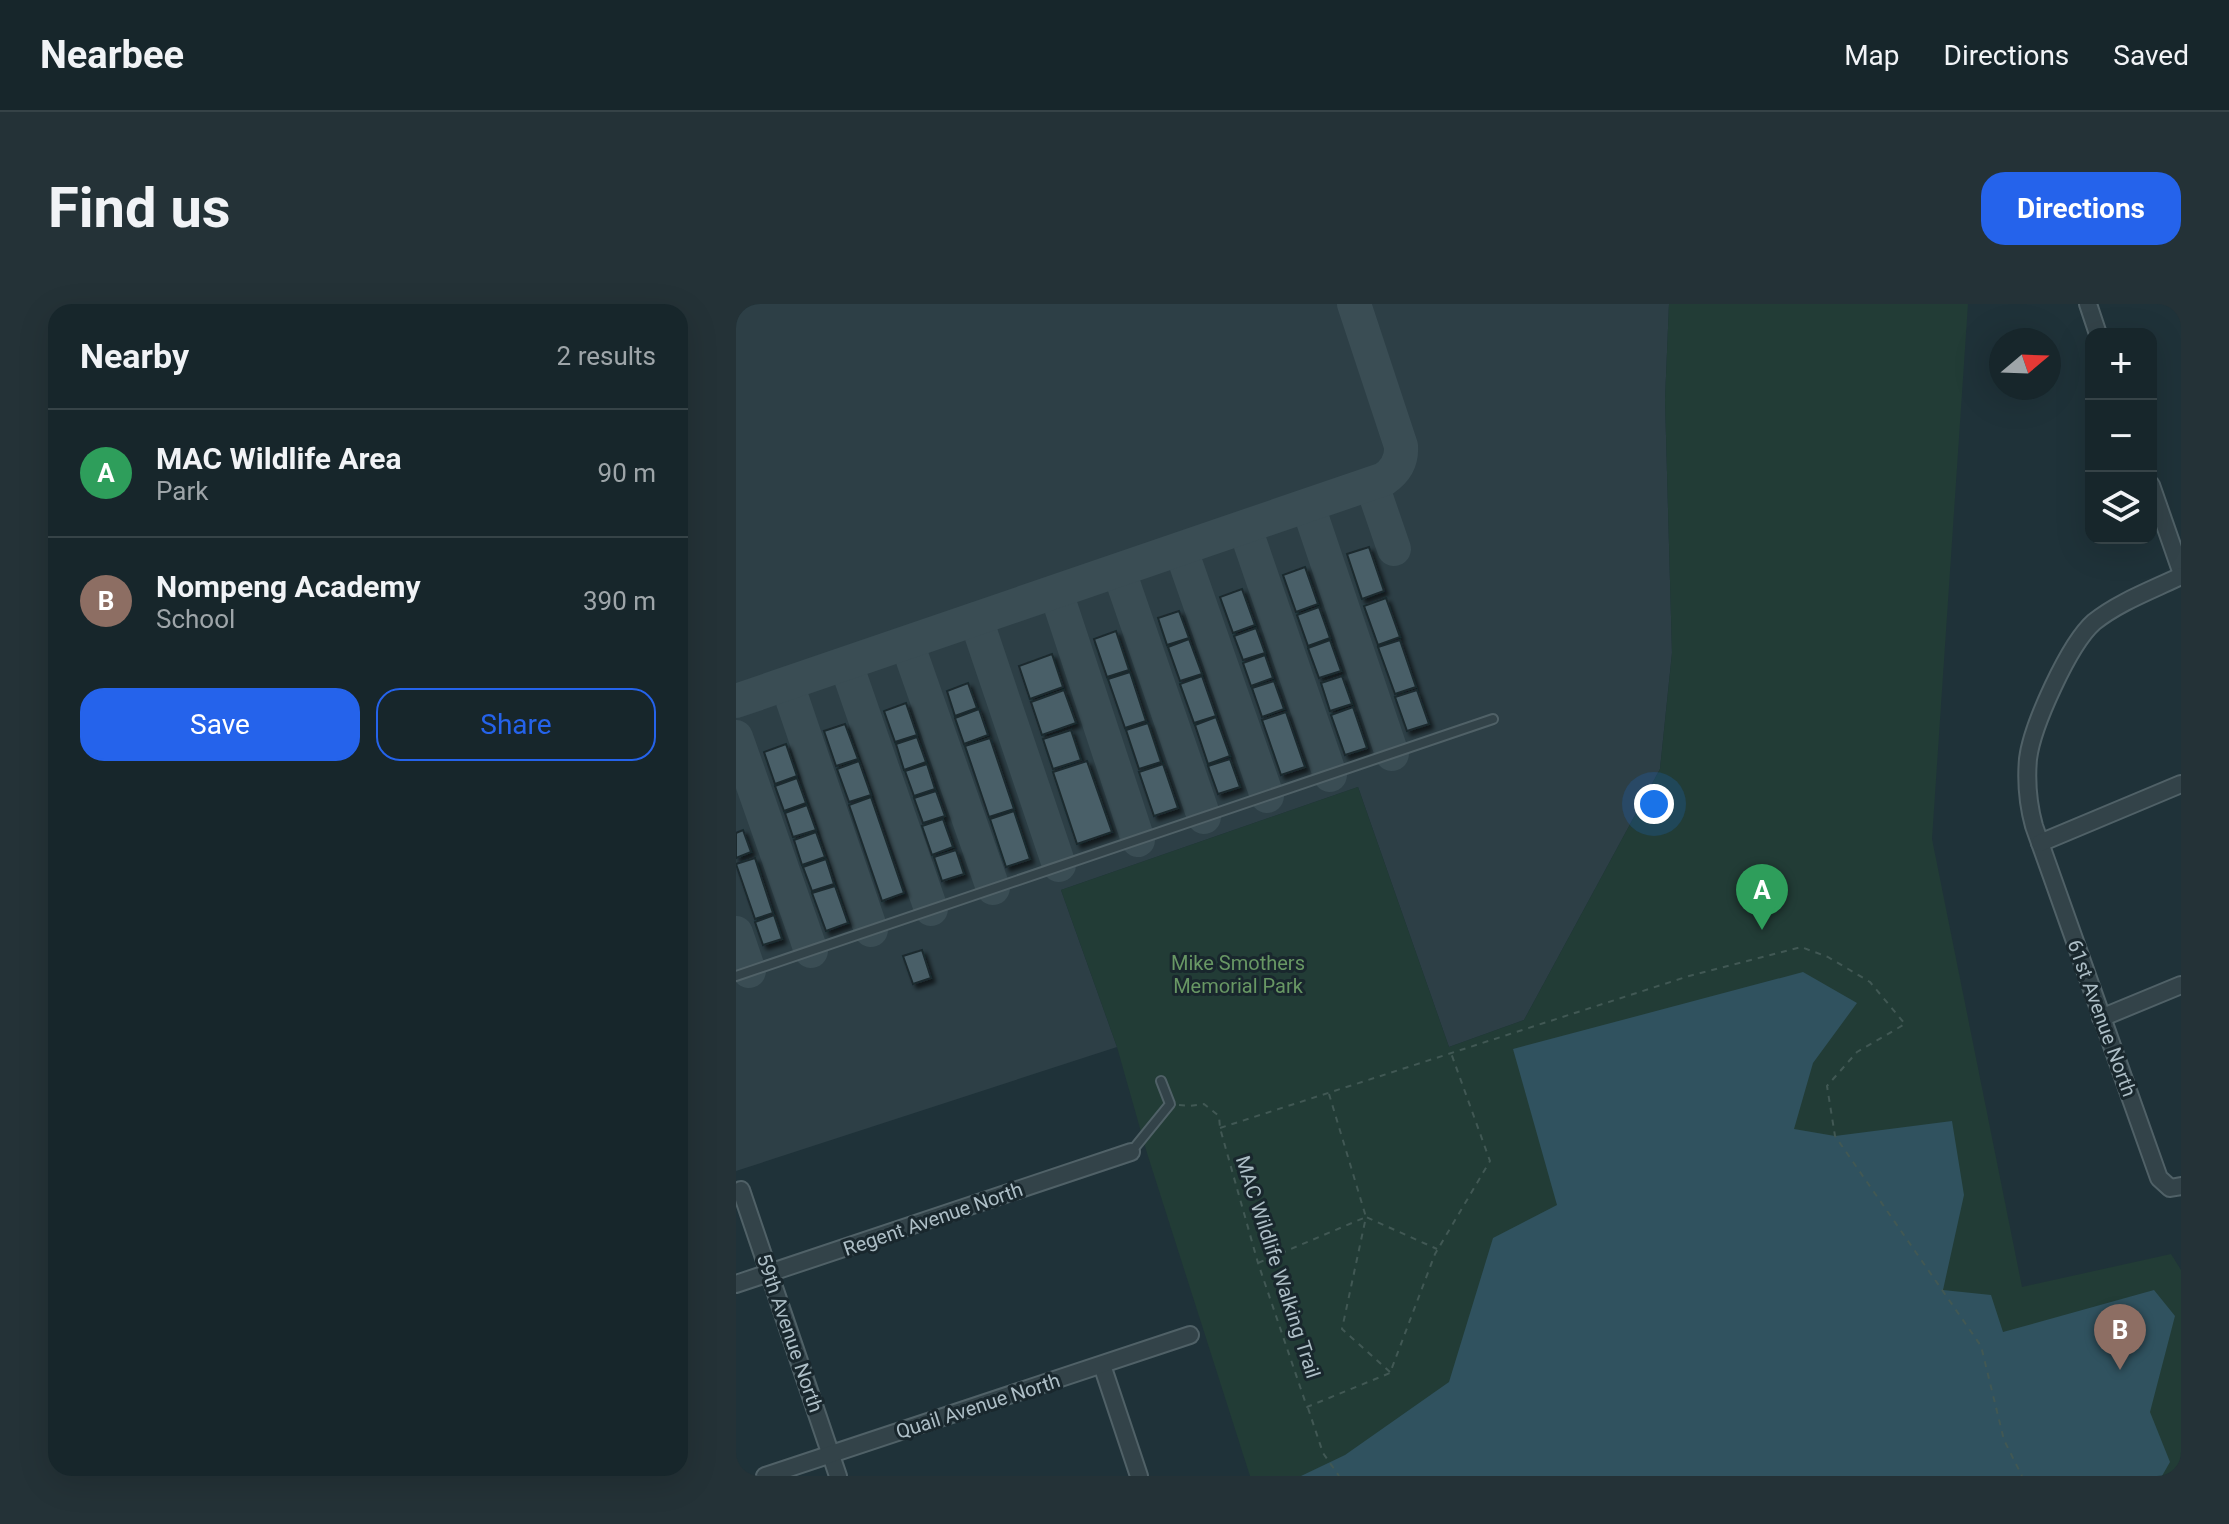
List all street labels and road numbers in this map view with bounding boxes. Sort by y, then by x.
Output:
street label: 61st Avenue North [2062,936,2142,1100]
street label: MAC Wildlife Walking Trail [1231,1153,1325,1381]
street label: Regent Avenue North [840,1177,1026,1261]
street label: 59th Avenue North [752,1251,828,1415]
street label: Quail Avenue North [893,1368,1063,1444]

